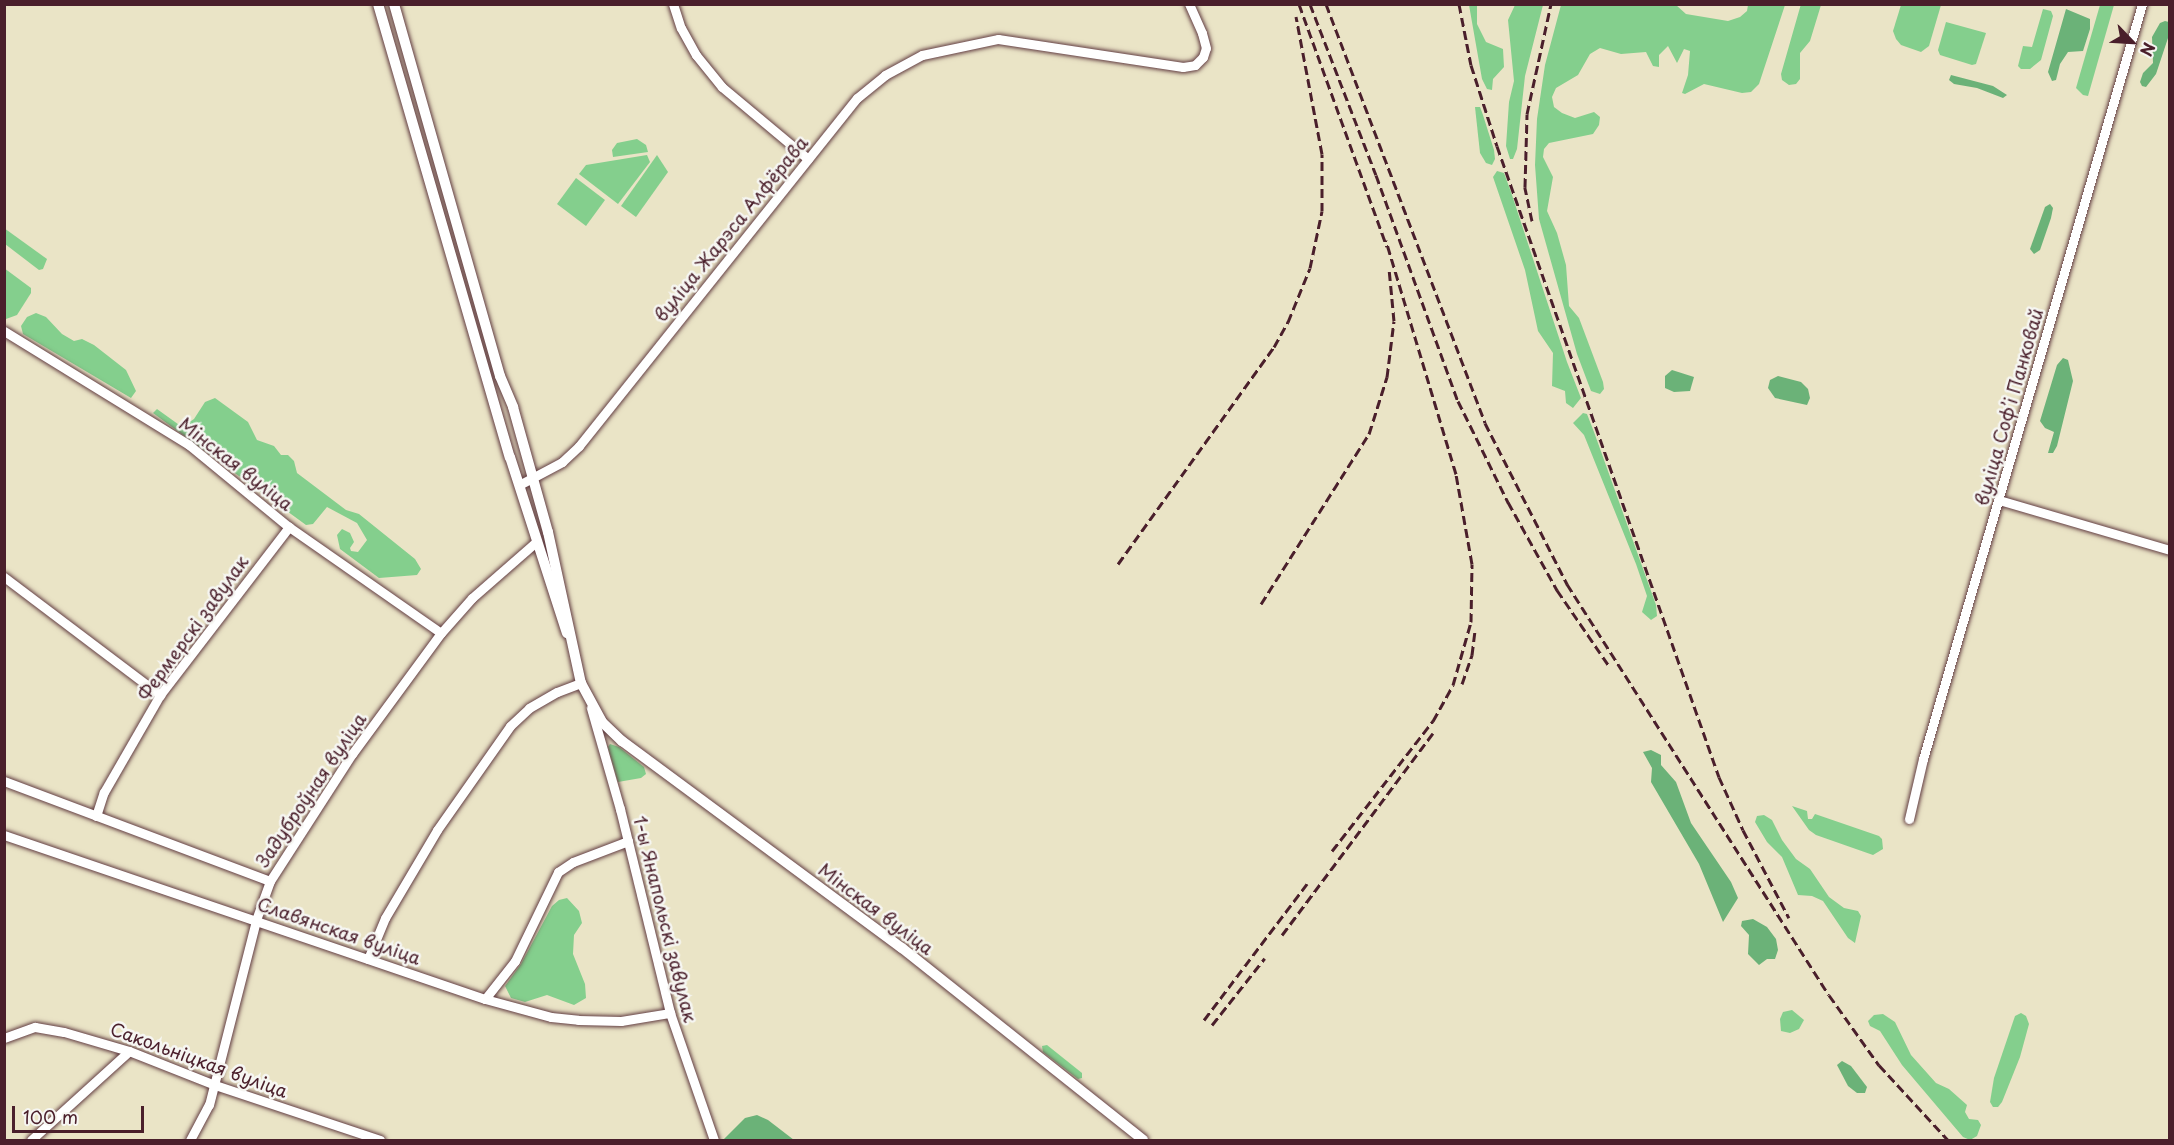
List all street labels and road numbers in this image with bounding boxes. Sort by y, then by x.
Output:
street label: вуліца Жарэса Алфёрава [649,132,813,326]
street label: вуліца Софʼі Панковай [1970,306,2048,508]
street label: Мінская вуліца [175,413,297,515]
street label: Фермерскі завулак [133,551,253,705]
street label: Задуброўная вуліца [251,709,371,871]
street label: 1-ы Янапольскі завулак [629,812,701,1026]
street label: Мінская вуліца [814,858,938,960]
street label: Славянская вуліца [254,893,424,969]
street label: Сакольніцкая вуліца [107,1018,291,1102]

